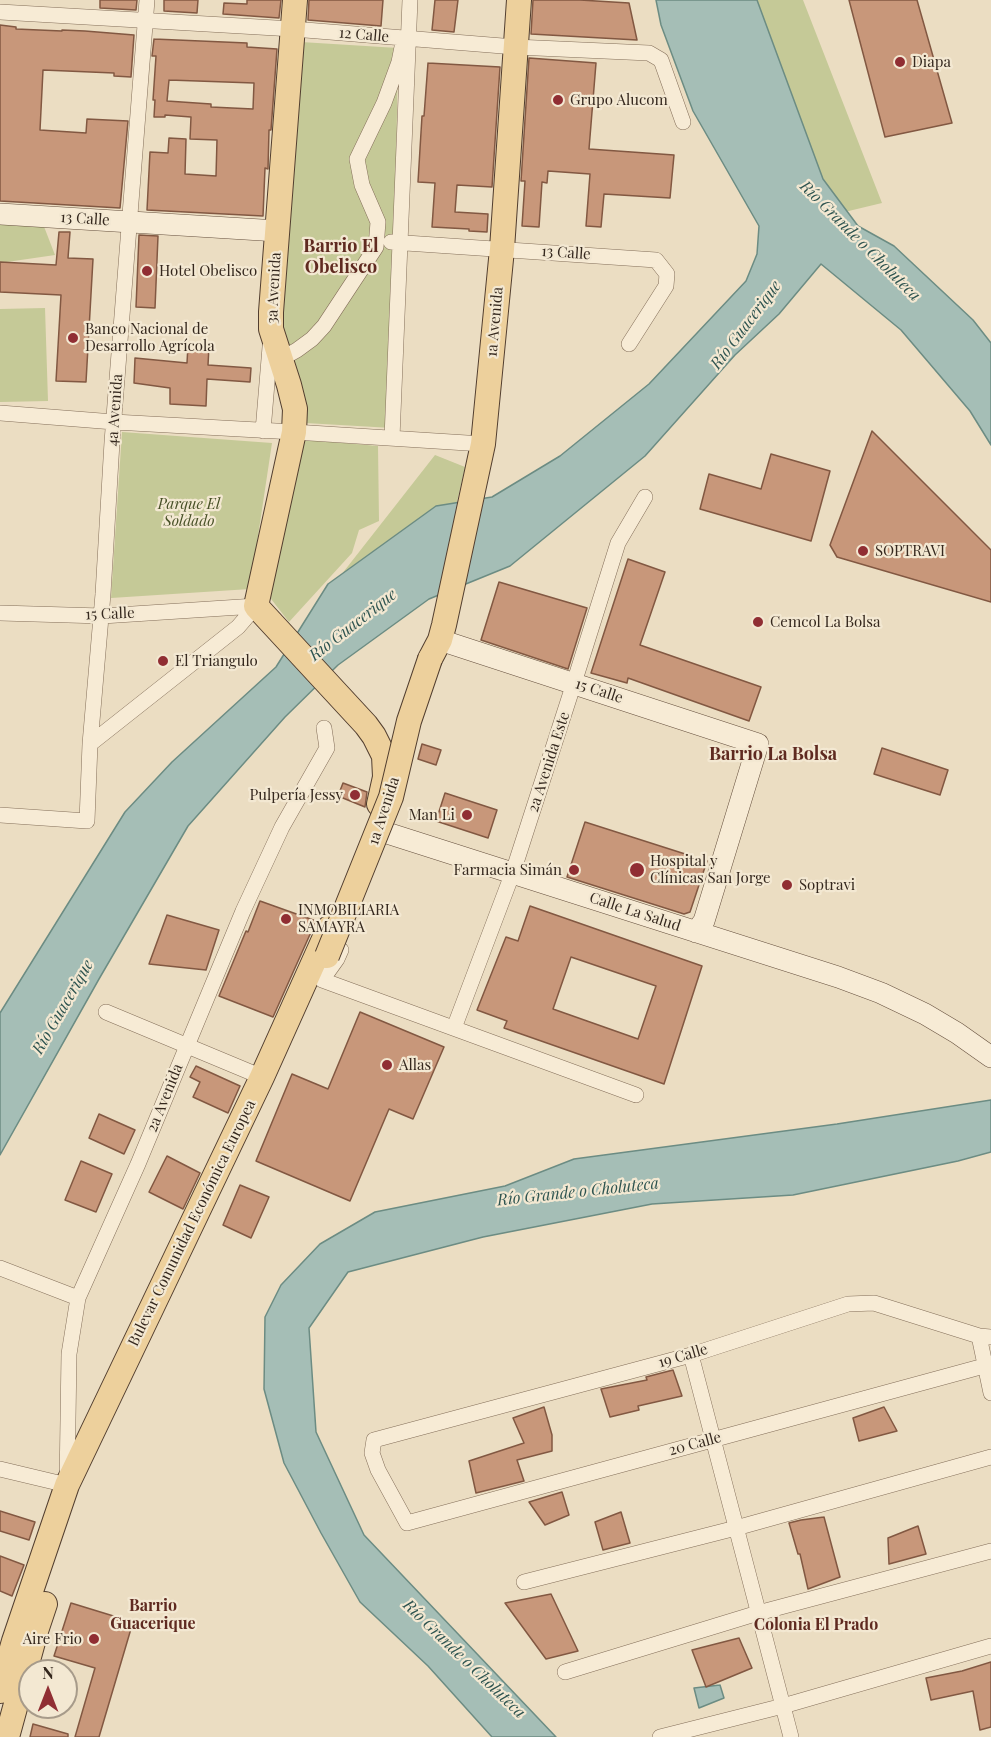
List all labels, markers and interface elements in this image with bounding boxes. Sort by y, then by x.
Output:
street label: 12 Calle [338,24,390,46]
place label: Diapa [912,53,951,71]
marker: Diapa [893,55,907,69]
place label: Grupo Alucom [570,91,668,109]
marker: Grupo Alucom [551,93,565,107]
water label: Río Grande o Choluteca [796,177,924,305]
street label: 13 Calle [60,208,110,230]
district label: Barrio El Obelisco [303,235,379,278]
street label: 13 Calle [541,242,591,264]
street label: 3a Avenida [263,252,285,324]
place label: Hotel Obelisco [159,262,257,280]
marker: Hotel Obelisco [140,264,154,278]
water label: Río Guacerique [707,277,785,373]
street label: 1a Avenida [483,286,507,358]
place label: Banco Nacional de Desarrollo Agrícola [85,320,215,355]
marker: Banco Nacional de Desarrollo Agrícola [66,331,80,345]
street label: 4a Avenida [103,373,127,447]
park label: Parque El Soldado [158,495,220,530]
place label: SOPTRAVI [875,542,945,560]
marker: SOPTRAVI [856,544,870,558]
water label: Río Guacerique [306,585,400,665]
street label: 15 Calle [85,604,135,624]
place label: Cemcol La Bolsa [770,613,881,631]
marker: Cemcol La Bolsa [751,615,765,629]
place label: El Triangulo [175,652,258,670]
marker: El Triangulo [156,654,170,668]
street label: 15 Calle [573,675,625,707]
street label: 2a Avenida Este [524,709,574,815]
district label: Barrio La Bolsa [709,743,837,765]
street label: 1a Avenida [365,775,403,847]
place label: Pulpería Jessy [249,786,343,804]
marker: Pulpería Jessy [348,788,362,802]
place label: Man Li [409,806,455,824]
marker: Man Li [460,808,474,822]
place label: Hospital y Clínicas San Jorge [650,852,771,887]
place label: Farmacia Simán [454,861,562,879]
marker: Hospital y Clínicas San Jorge [628,861,646,879]
marker: Farmacia Simán [567,863,581,877]
place label: Soptravi [799,876,855,894]
marker: Soptravi [780,878,794,892]
street label: Calle La Salud [587,889,683,935]
place label: INMOBILIARIA SAMAYRA [298,901,399,936]
marker: INMOBILIARIA SAMAYRA [279,912,293,926]
water label: Río Guacerique [28,957,98,1057]
place label: Allas [399,1056,431,1074]
marker: Allas [380,1058,394,1072]
street label: 2a Avenida [143,1061,187,1135]
street label: Bulevar Comunidad Económica Europea [124,1097,260,1349]
water label: Río Grande o Choluteca [496,1174,660,1210]
street label: 19 Calle [656,1340,710,1372]
street label: 20 Calle [667,1428,723,1460]
district label: Barrio Guacerique [110,1596,196,1634]
water label: Río Grande o Choluteca [399,1596,529,1722]
district label: Colonia El Prado [754,1615,878,1635]
place label: Aire Frio [23,1630,82,1648]
marker: Aire Frio [87,1632,101,1646]
north arrow [18,1659,78,1719]
text: N [42,1662,54,1683]

